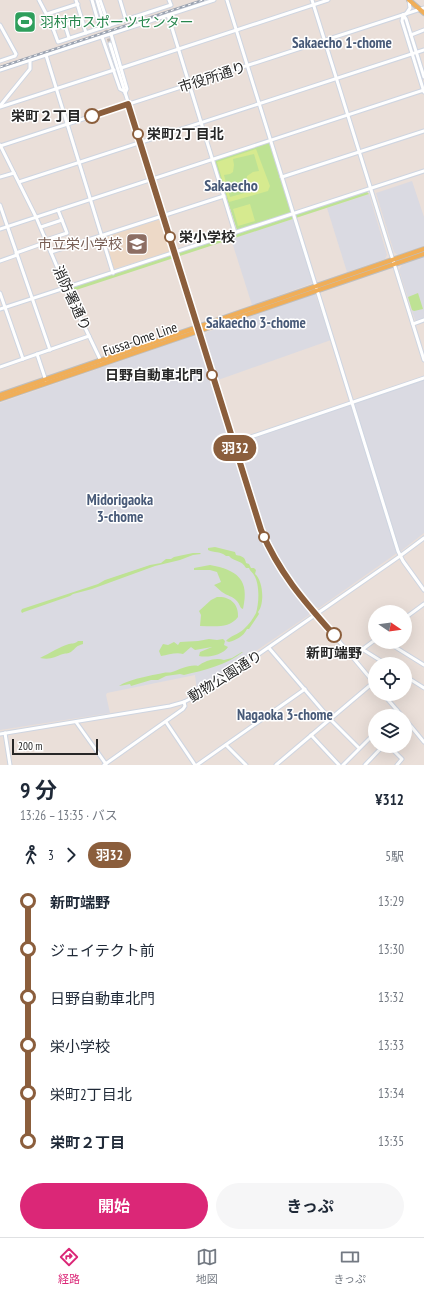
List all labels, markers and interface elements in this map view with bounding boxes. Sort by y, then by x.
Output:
sports icon: 羽村市スポーツセンター [12,9,38,35]
place label: 羽村市スポーツセンター [40,13,194,31]
district label: Sakaecho 1-chome [292,33,392,52]
street label: 市役所通り [176,58,248,96]
place label: 栄町２丁目 [11,107,81,125]
marker: 栄町２丁目 [84,108,100,124]
place label: 栄町2丁目北 [147,125,224,143]
marker: 栄町2丁目北 [132,128,144,140]
district label: Sakaecho [204,175,258,195]
place label: 栄小学校 [179,228,235,246]
school or university icon: 市立栄小学校 [124,231,150,257]
marker: 栄小学校 [164,231,176,243]
place label: 市立栄小学校 [38,235,122,253]
street label: 消防署通り [49,262,95,334]
district label: Sakaecho 3-chome [206,313,306,332]
street label: Fussa-Ome Line [101,318,180,360]
place label: 日野自動車北門 [105,366,203,384]
marker: 日野自動車北門 [206,369,218,381]
line badge: 羽32 [212,435,258,461]
text: 羽32 [221,439,249,457]
district label: Midorigaoka 3-chome [87,490,153,526]
unlabelled marker [258,531,270,543]
north arrow [368,605,412,649]
map controls [368,605,412,753]
marker: 新町端野 [326,627,342,643]
place label: 新町端野 [306,644,362,662]
street label: 動物公園通り [185,646,265,706]
button: locate [368,657,412,701]
district label: Nagaoka 3-chome [237,705,333,724]
button: layers [368,709,412,753]
scale bar [12,737,98,756]
text: 200 m [18,739,42,753]
text: 9 分 [20,776,57,804]
text: ¥312 [375,790,404,809]
text: 13:26 – 13:35 · バス [20,807,118,824]
icon: walk [20,844,42,866]
icon: forward [60,844,82,866]
text: 羽32 [96,846,123,864]
text: 3 [48,847,54,864]
text: 5駅 [385,848,404,865]
text: 新町端野 [50,893,110,912]
text: 13:29 [378,893,404,910]
text: ジェイテクト前 [50,941,155,960]
text: 13:30 [378,941,404,958]
text: 日野自動車北門 [50,989,155,1008]
text: 13:32 [378,989,404,1006]
text: 栄小学校 [50,1037,110,1056]
text: 13:33 [378,1037,404,1054]
text: 栄町2丁目北 [50,1085,132,1104]
text: 13:34 [378,1085,404,1102]
text: 栄町２丁目 [50,1133,125,1152]
text: 13:35 [378,1133,404,1150]
button: 開始 [20,1183,208,1229]
button: きっぷ [216,1183,404,1229]
tab: 経路 [58,1246,80,1286]
tab: 地図 [196,1246,218,1286]
tab: きっぷ [334,1246,366,1286]

